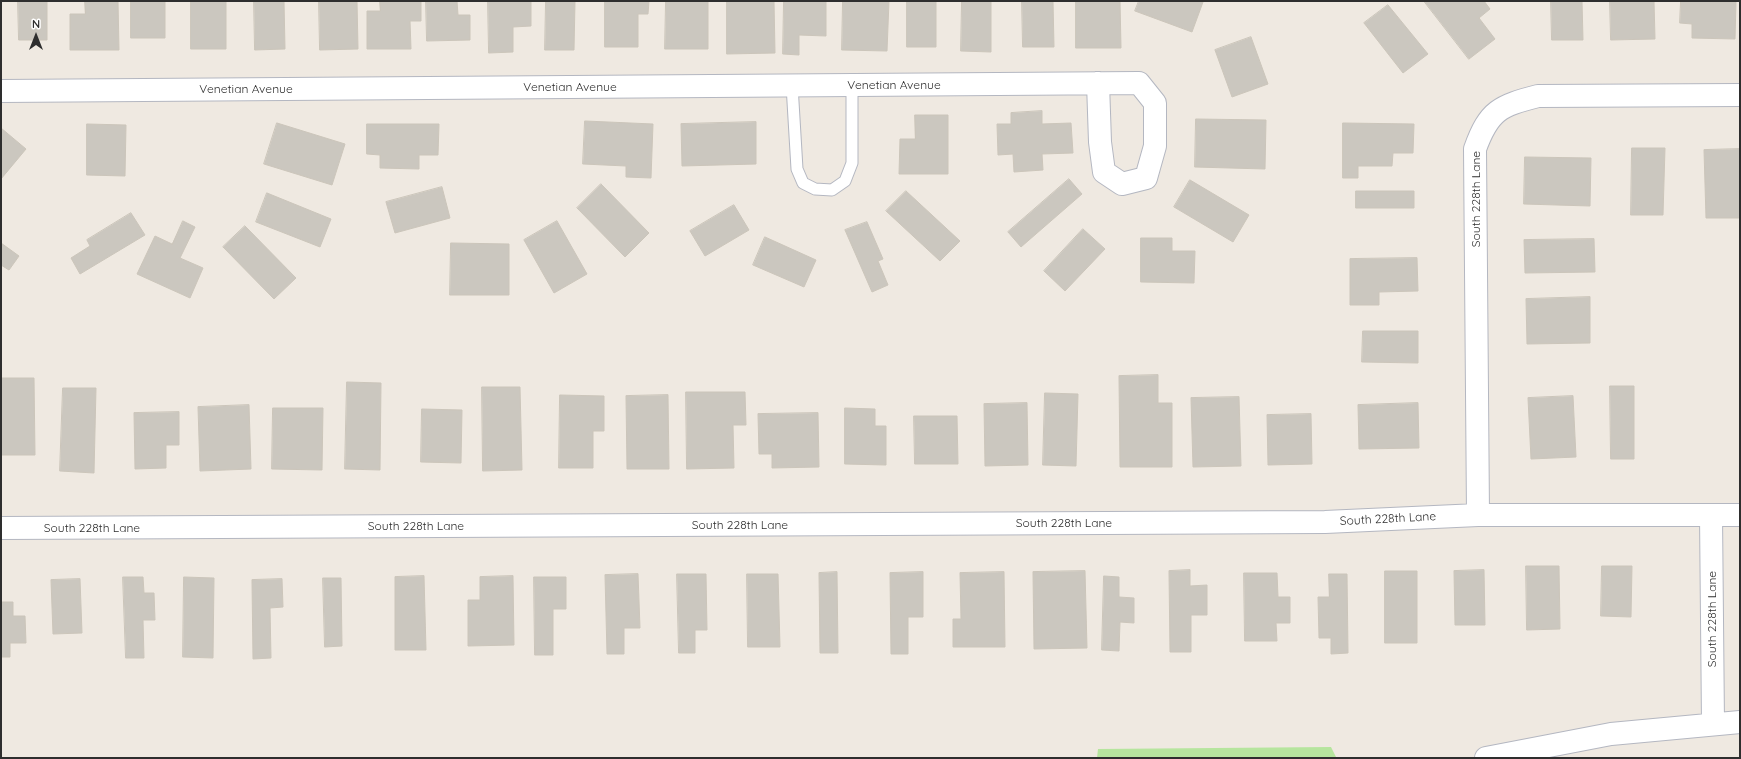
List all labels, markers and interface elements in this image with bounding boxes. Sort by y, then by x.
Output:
north arrow [16,16,56,56]
text: N [32,17,40,31]
street label: Venetian Avenue [847,78,941,92]
street label: Venetian Avenue [523,80,617,94]
street label: Venetian Avenue [199,82,293,96]
street label: South 228th Lane [1469,151,1483,247]
street label: South 228th Lane [1340,509,1436,529]
street label: South 228th Lane [1016,516,1112,530]
street label: South 228th Lane [692,518,788,532]
street label: South 228th Lane [368,519,464,533]
street label: South 228th Lane [44,521,140,535]
street label: South 228th Lane [1705,571,1719,667]

